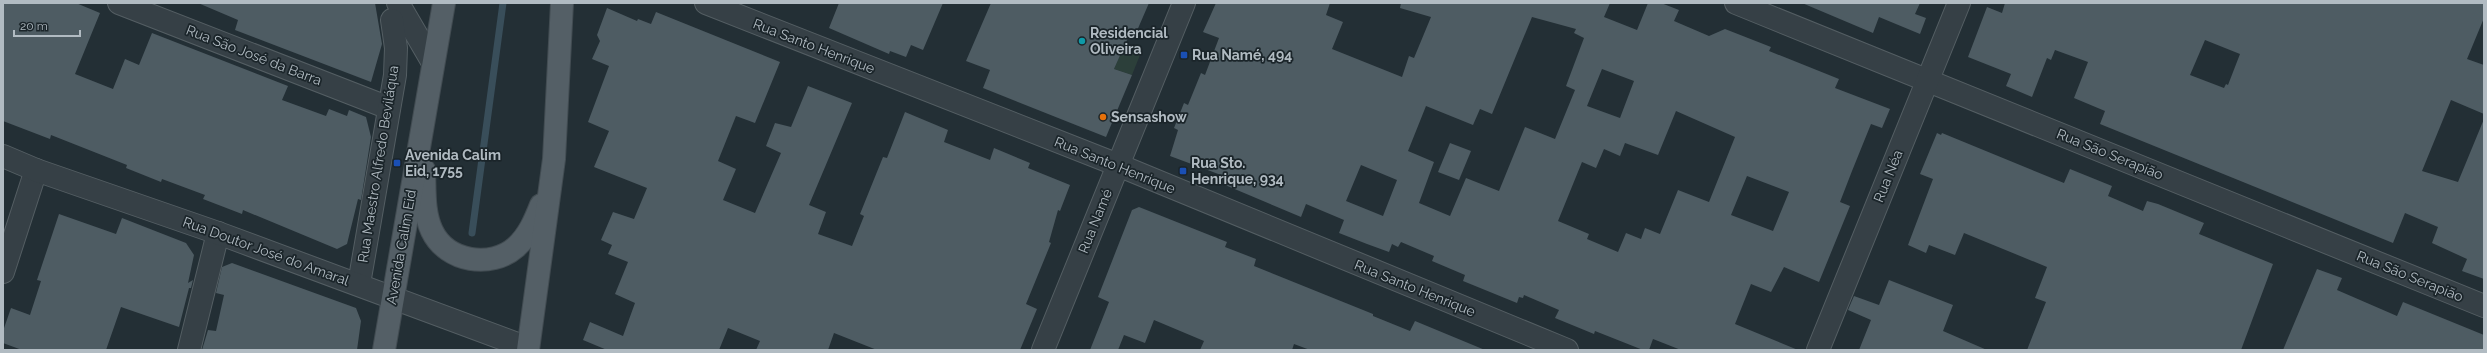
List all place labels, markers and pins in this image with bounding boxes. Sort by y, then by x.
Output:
place label: Residencial Oliveira [1090,25,1168,57]
marker: Residencial Oliveira [1077,36,1087,46]
place label: Rua Namé, 494 [1192,47,1292,63]
marker: Rua Namé, 494 [1179,50,1189,60]
place label: Sensashow [1111,109,1187,125]
marker: Sensashow [1098,112,1108,122]
place label: Avenida Calim Eid, 1755 [405,147,501,179]
place label: Rua Sto. Henrique, 934 [1191,155,1284,187]
marker: Avenida Calim Eid, 1755 [392,158,402,168]
marker: Rua Sto. Henrique, 934 [1178,166,1188,176]

